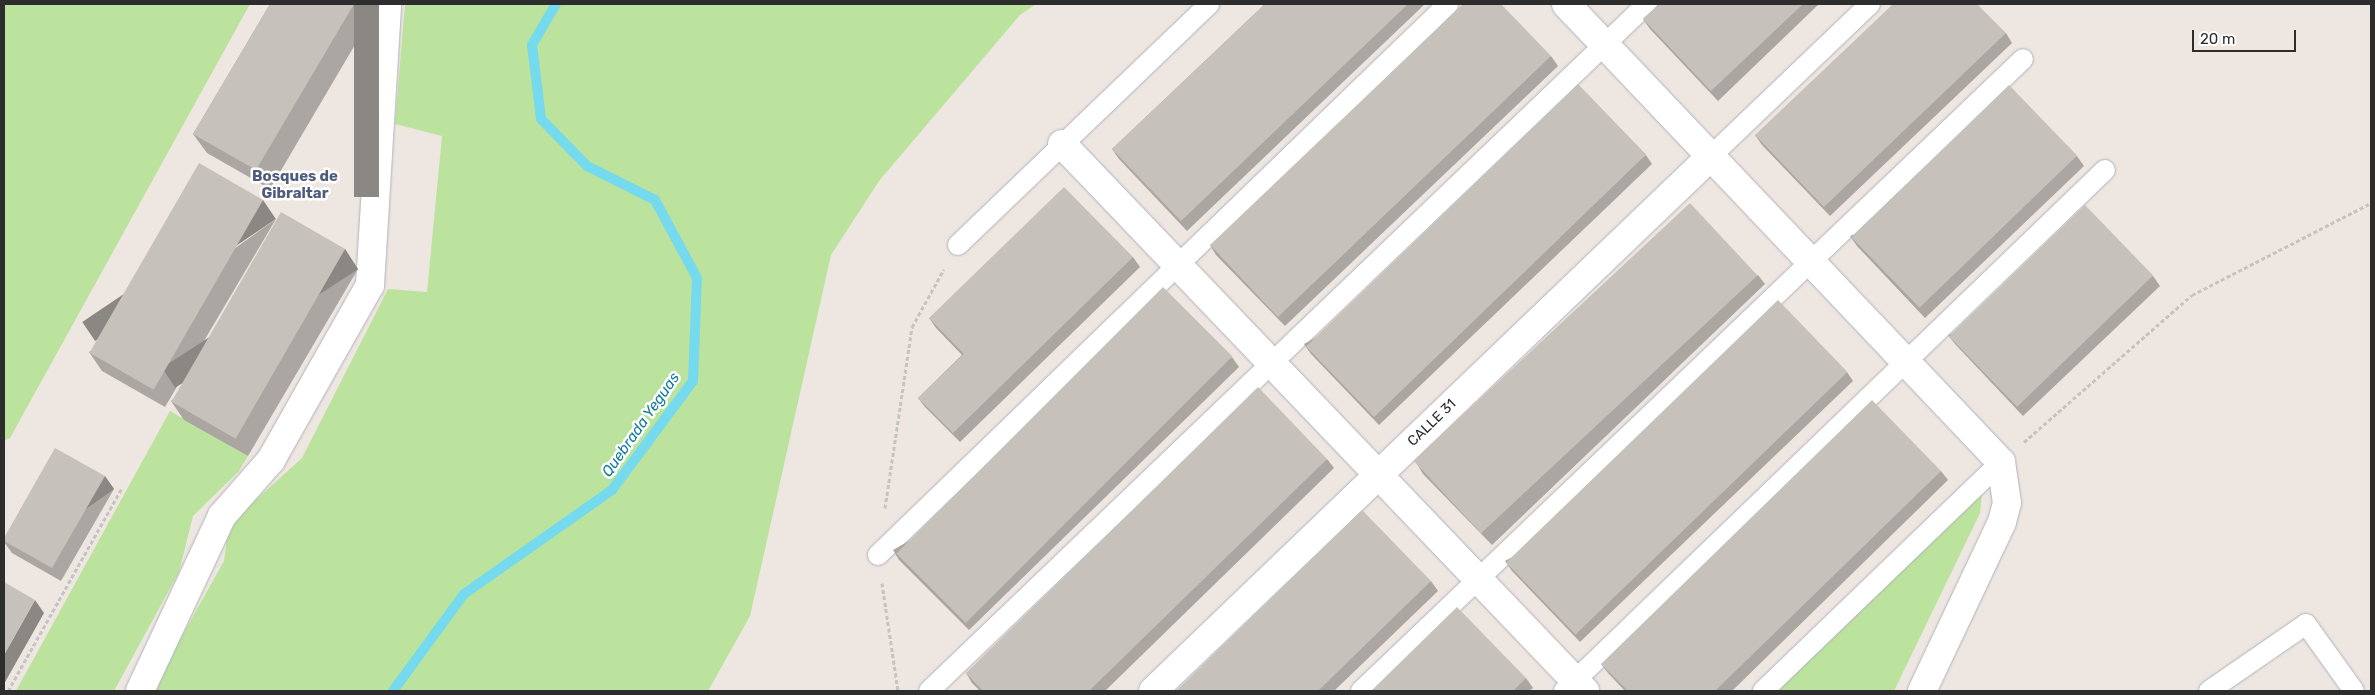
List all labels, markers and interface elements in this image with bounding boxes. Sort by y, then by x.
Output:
scale bar [2195,20,2299,52]
text: 20 m [2200,30,2235,48]
district label: Bosques de Gibraltar [252,167,338,202]
water label: Quebrada Yeguas [598,369,684,481]
street label: CALLE 31 [1404,396,1460,450]

